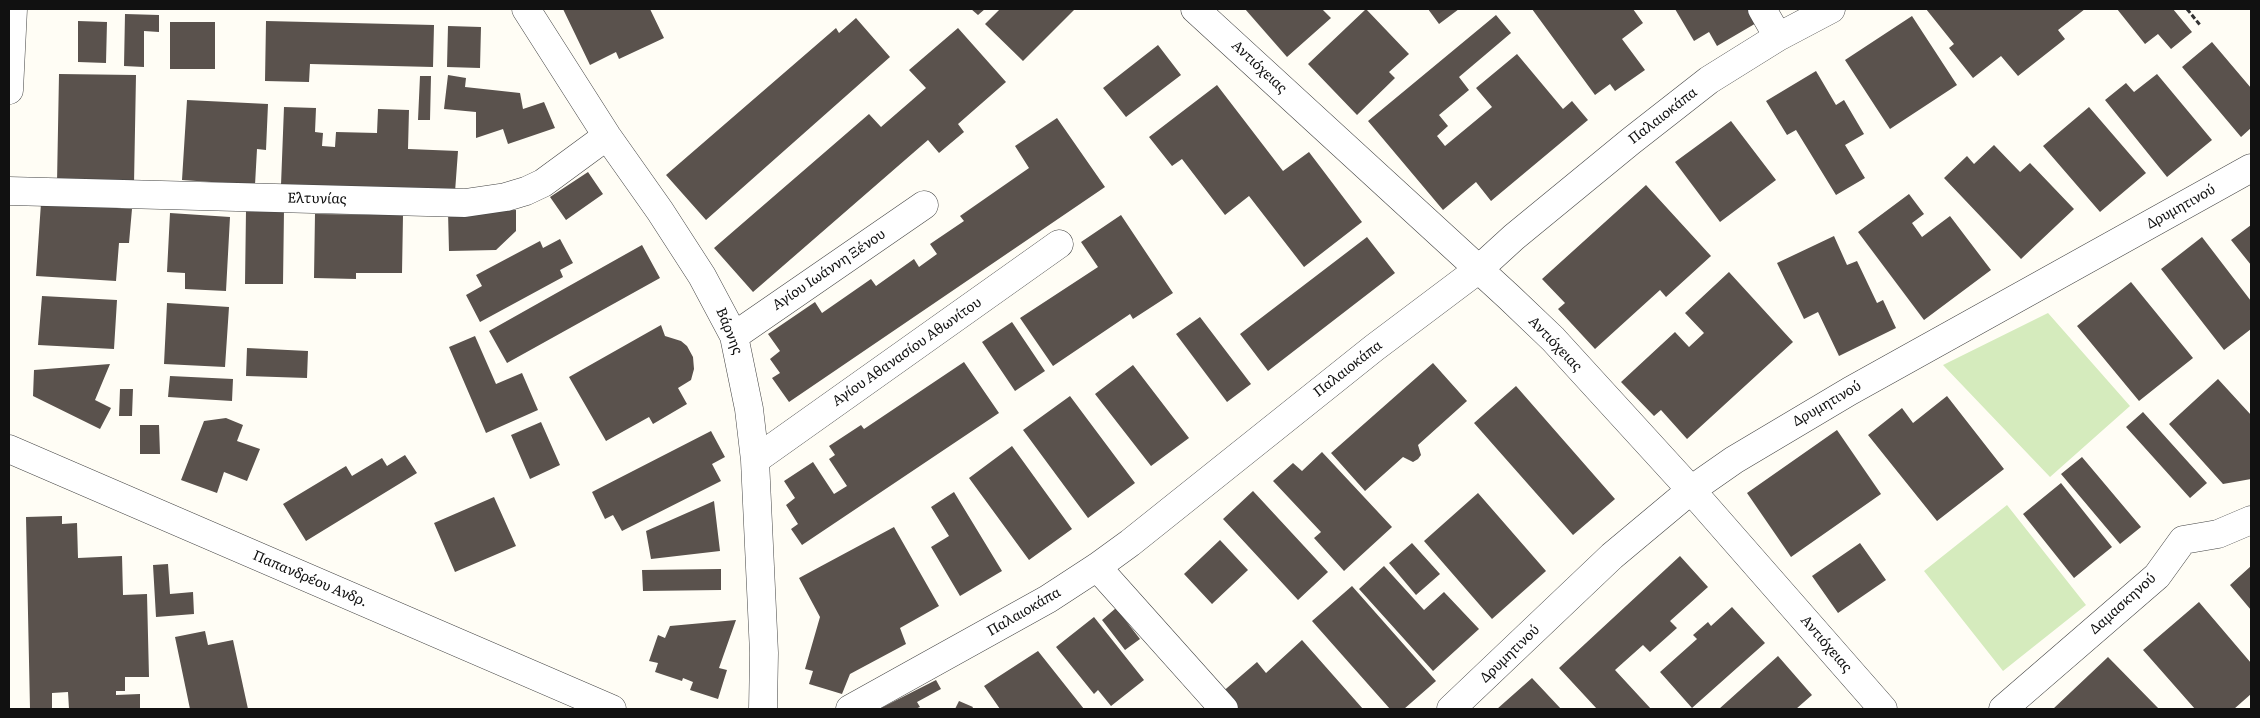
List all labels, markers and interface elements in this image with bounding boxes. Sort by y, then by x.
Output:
street label: Αντιόχειας [1228,37,1290,97]
street label: Παλαιοκάπα [1625,84,1701,148]
street label: Δρυμητινού [2144,181,2218,233]
street label: Ελτυνίας [287,190,347,208]
street label: Αγίου Ιωάννη Ξένου [769,226,889,314]
street label: Αγίου Αθανασίου Αθωνίτου [829,294,985,410]
street label: Βάρνης [712,305,746,357]
street label: Αντιόχειας [1525,313,1585,375]
street label: Παλαιοκάπα [1310,337,1386,401]
street label: Δρυμητινού [1790,378,1864,430]
street label: Παπανδρέου Ανδρ. [250,547,370,611]
street label: Δαμασκηνού [2086,570,2160,638]
street label: Παλαιοκάπα [984,584,1064,640]
street label: Αντιόχειας [1797,612,1855,676]
street label: Δρυμητινού [1477,622,1543,686]

